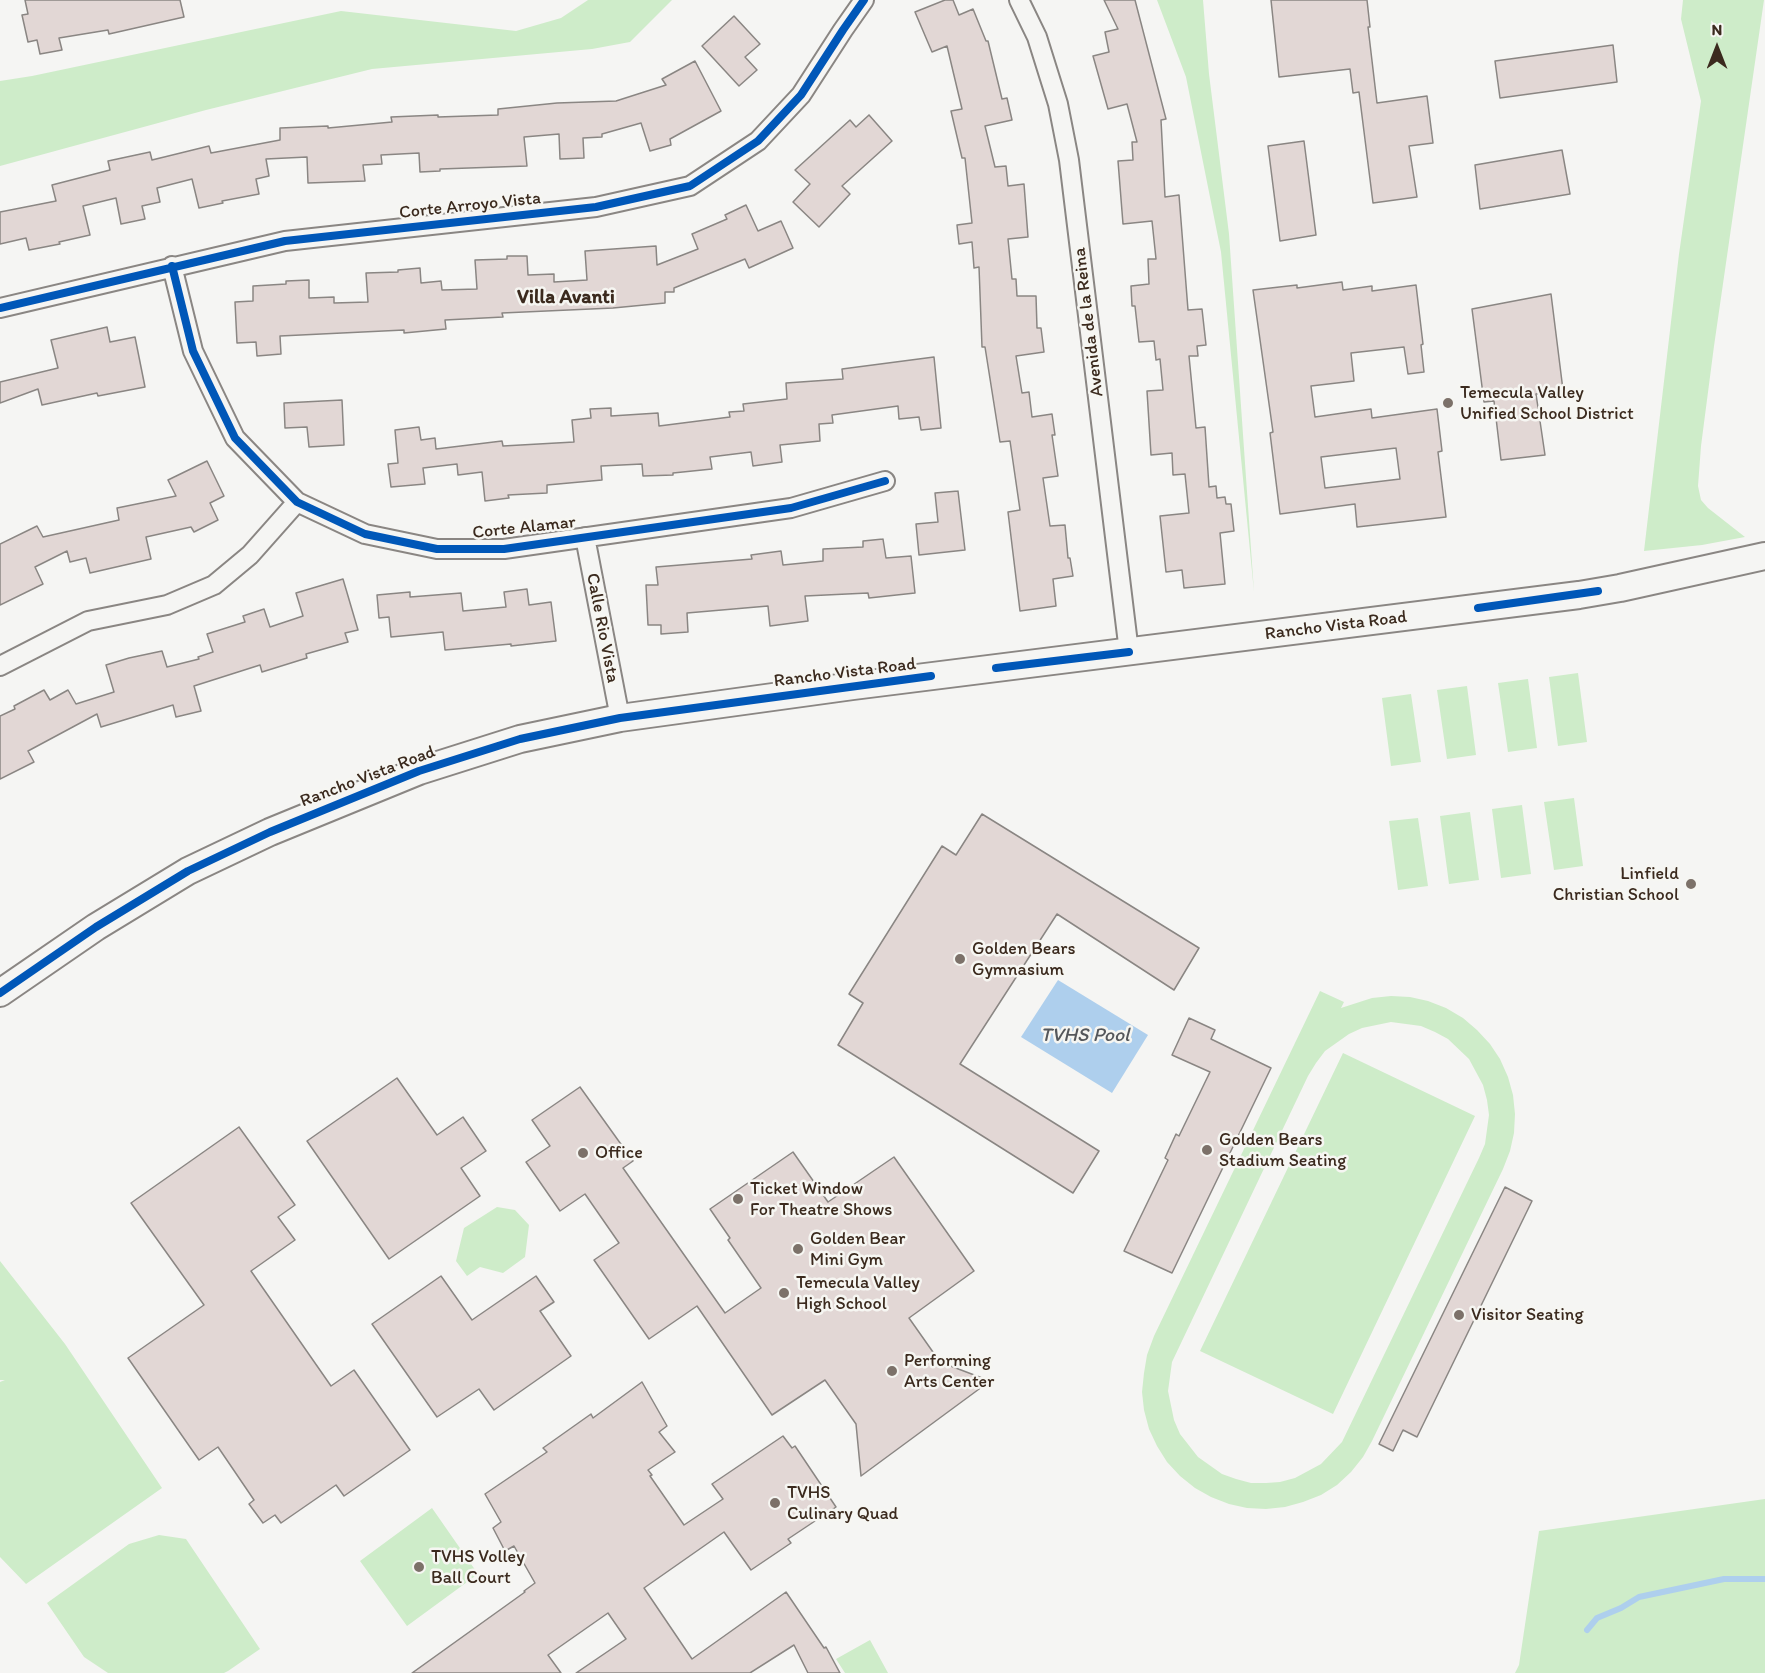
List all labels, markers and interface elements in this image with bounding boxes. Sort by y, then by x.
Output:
north arrow [1687,18,1747,78]
text: N [1712,20,1722,39]
street label: Corte Arroyo Vista [398,188,542,224]
street label: Avenida de la Reina [1069,246,1109,398]
district label: Villa Avanti [517,286,615,310]
place label: Temecula Valley Unified School District [1460,382,1634,424]
marker: Temecula Valley Unified School District [1441,396,1455,410]
street label: Corte Alamar [471,512,577,544]
street label: Calle Rio Vista [581,571,623,685]
street label: Rancho Vista Road [1264,607,1408,645]
street label: Rancho Vista Road [773,654,917,692]
street label: Rancho Vista Road [297,741,439,813]
place label: Linfield Christian School [1553,863,1679,906]
marker: Linfield Christian School [1684,877,1698,891]
place label: Golden Bears Gymnasium [972,938,1075,980]
marker: Golden Bears Gymnasium [953,952,967,966]
water label: TVHS Pool [1040,1024,1130,1048]
place label: Golden Bears Stadium Seating [1219,1129,1346,1172]
place label: Office [595,1142,643,1164]
marker: Golden Bears Stadium Seating [1200,1143,1214,1157]
marker: Office [576,1146,590,1160]
place label: Ticket Window For Theatre Shows [750,1178,892,1220]
marker: Ticket Window For Theatre Shows [731,1192,745,1206]
place label: Golden Bear Mini Gym [810,1228,905,1270]
marker: Golden Bear Mini Gym [791,1242,805,1256]
place label: Temecula Valley High School [796,1272,920,1314]
marker: Temecula Valley High School [777,1286,791,1300]
place label: Visitor Seating [1471,1304,1584,1326]
marker: Visitor Seating [1452,1308,1466,1322]
place label: Performing Arts Center [904,1350,994,1392]
marker: Performing Arts Center [885,1364,899,1378]
place label: TVHS Culinary Quad [787,1482,898,1524]
marker: TVHS Culinary Quad [768,1496,782,1510]
place label: TVHS Volley Ball Court [431,1546,525,1588]
marker: TVHS Volley Ball Court [412,1560,426,1574]

